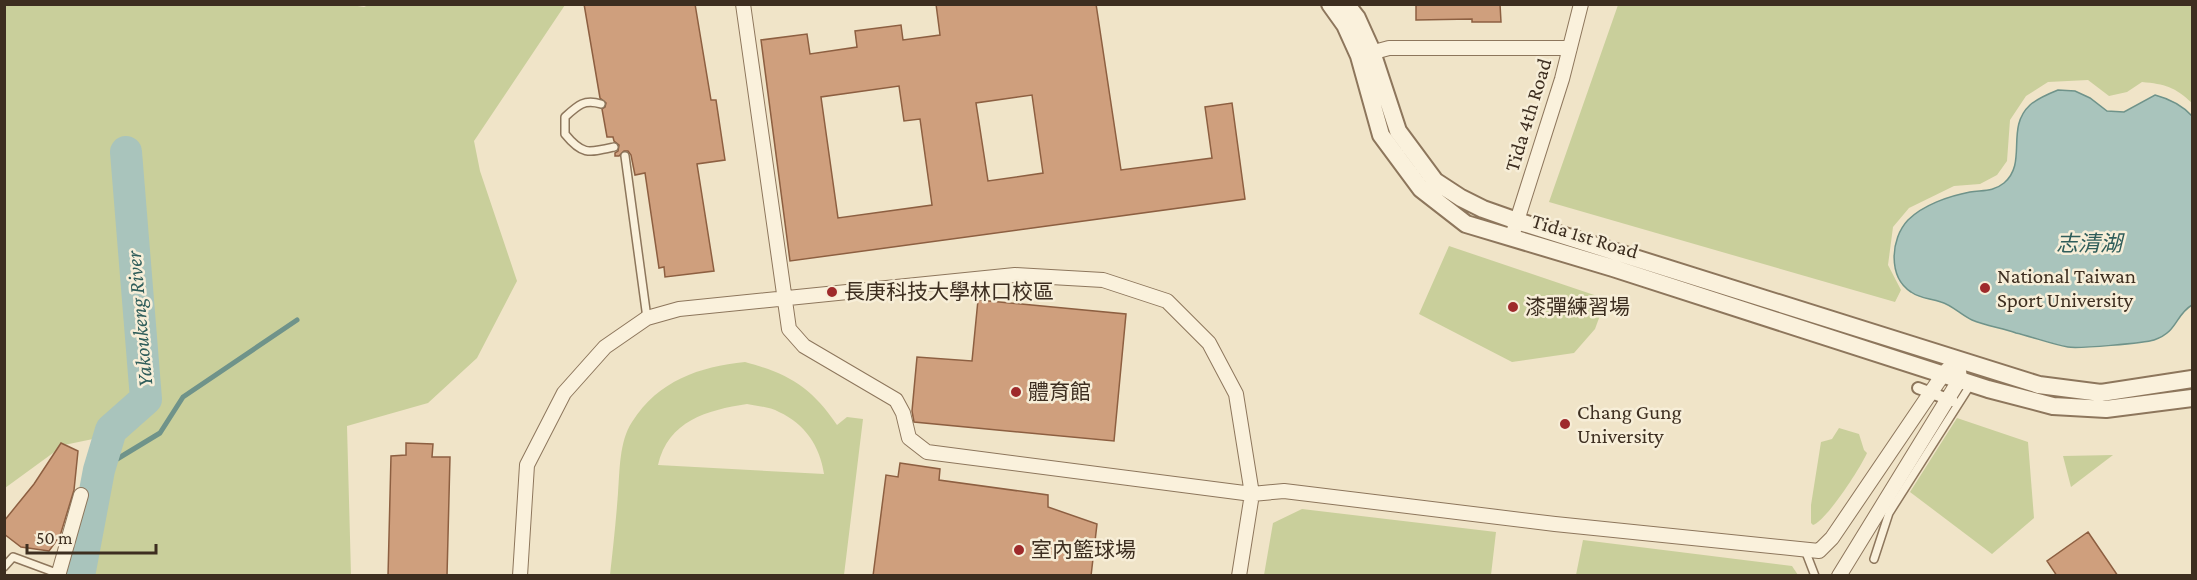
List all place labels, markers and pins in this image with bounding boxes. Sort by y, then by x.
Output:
place label: National Taiwan Sport University [1997,264,2136,312]
place label: 長庚科技大學林口校區 [844,280,1054,304]
marker: National Taiwan Sport University [1978,281,1992,295]
marker: 長庚科技大學林口校區 [825,285,839,299]
place label: 漆彈練習場 [1525,295,1630,319]
marker: 漆彈練習場 [1506,300,1520,314]
place label: 體育館 [1028,380,1091,404]
marker: 體育館 [1009,385,1023,399]
place label: Chang Gung University [1577,400,1682,448]
marker: Chang Gung University [1558,417,1572,431]
place label: 室內籃球場 [1031,538,1136,562]
marker: 室內籃球場 [1012,543,1026,557]

